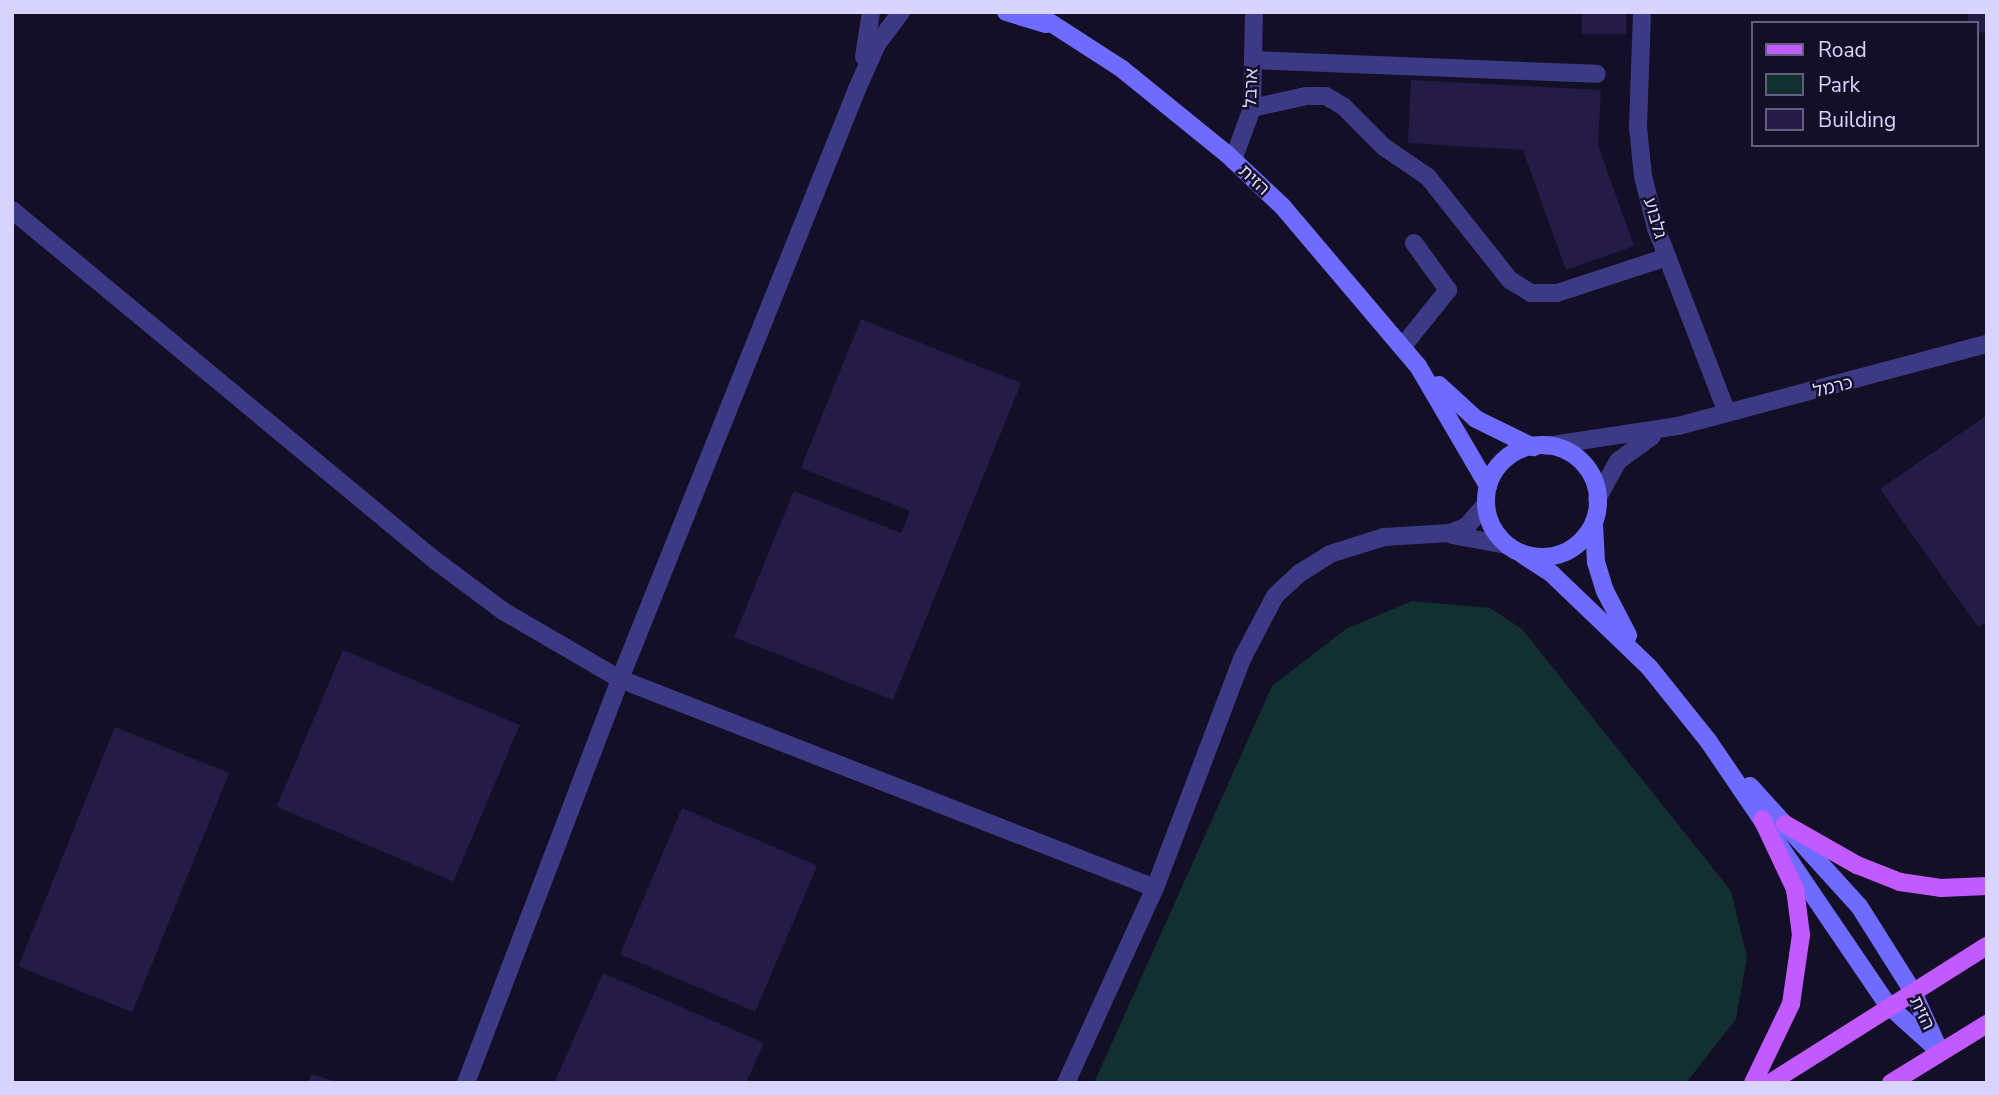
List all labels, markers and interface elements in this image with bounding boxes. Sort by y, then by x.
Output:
legend [1750,21,1978,147]
text: Road [1818,36,1867,64]
street label: ארבל [1240,68,1262,108]
text: Park [1818,71,1860,99]
text: Building [1818,106,1896,134]
street label: הזית [1234,160,1274,200]
street label: גלבוע [1639,195,1671,241]
street label: כרמל [1811,372,1855,402]
street label: הזית [1905,993,1939,1033]

